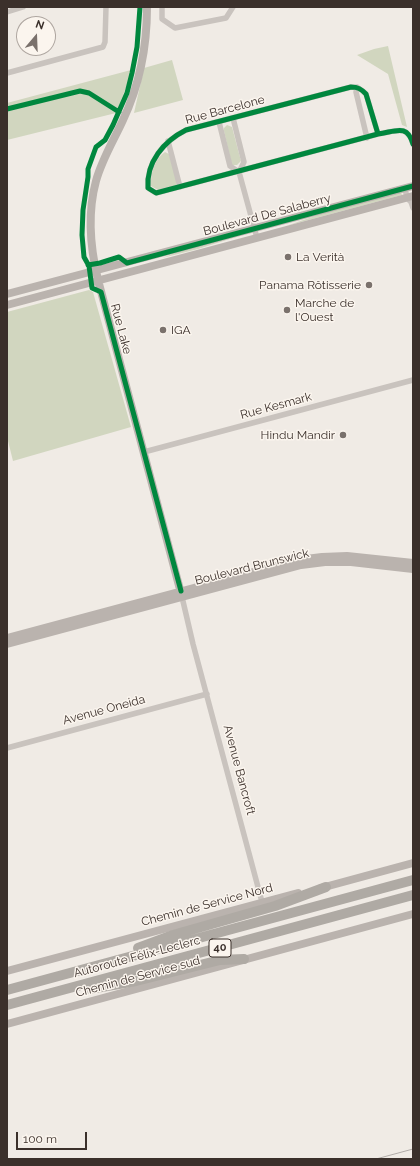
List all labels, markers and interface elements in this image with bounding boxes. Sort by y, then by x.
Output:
north arrow [16,16,56,56]
text: N [34,18,46,33]
street label: Rue Barcelone [184,92,266,128]
street label: Boulevard De Salaberry [202,191,332,239]
place label: La Verità [296,250,344,264]
marker: La Verità [283,252,293,262]
place label: Panama Rôtisserie [259,278,361,292]
marker: Panama Rôtisserie [364,280,374,290]
place label: Marche de l'Ouest [295,296,354,324]
street label: Rue Lake [107,302,135,356]
marker: Marche de l'Ouest [282,305,292,315]
place label: IGA [171,323,191,337]
marker: IGA [158,325,168,335]
street label: Rue Kesmark [239,390,313,422]
place label: Hindu Mandir [261,428,335,442]
marker: Hindu Mandir [338,430,348,440]
street label: Boulevard Brunswick [193,546,311,588]
street label: Avenue Oneida [61,692,147,728]
street label: Avenue Bancroft [220,724,258,816]
street label: Chemin de Service Nord [140,881,274,929]
street label: Autoroute Félix-Leclerc [72,933,202,981]
road number: 40 [209,939,231,957]
street label: Chemin de Service sud [74,953,202,1001]
scale bar [18,1124,89,1150]
text: 100 m [23,1132,57,1146]

